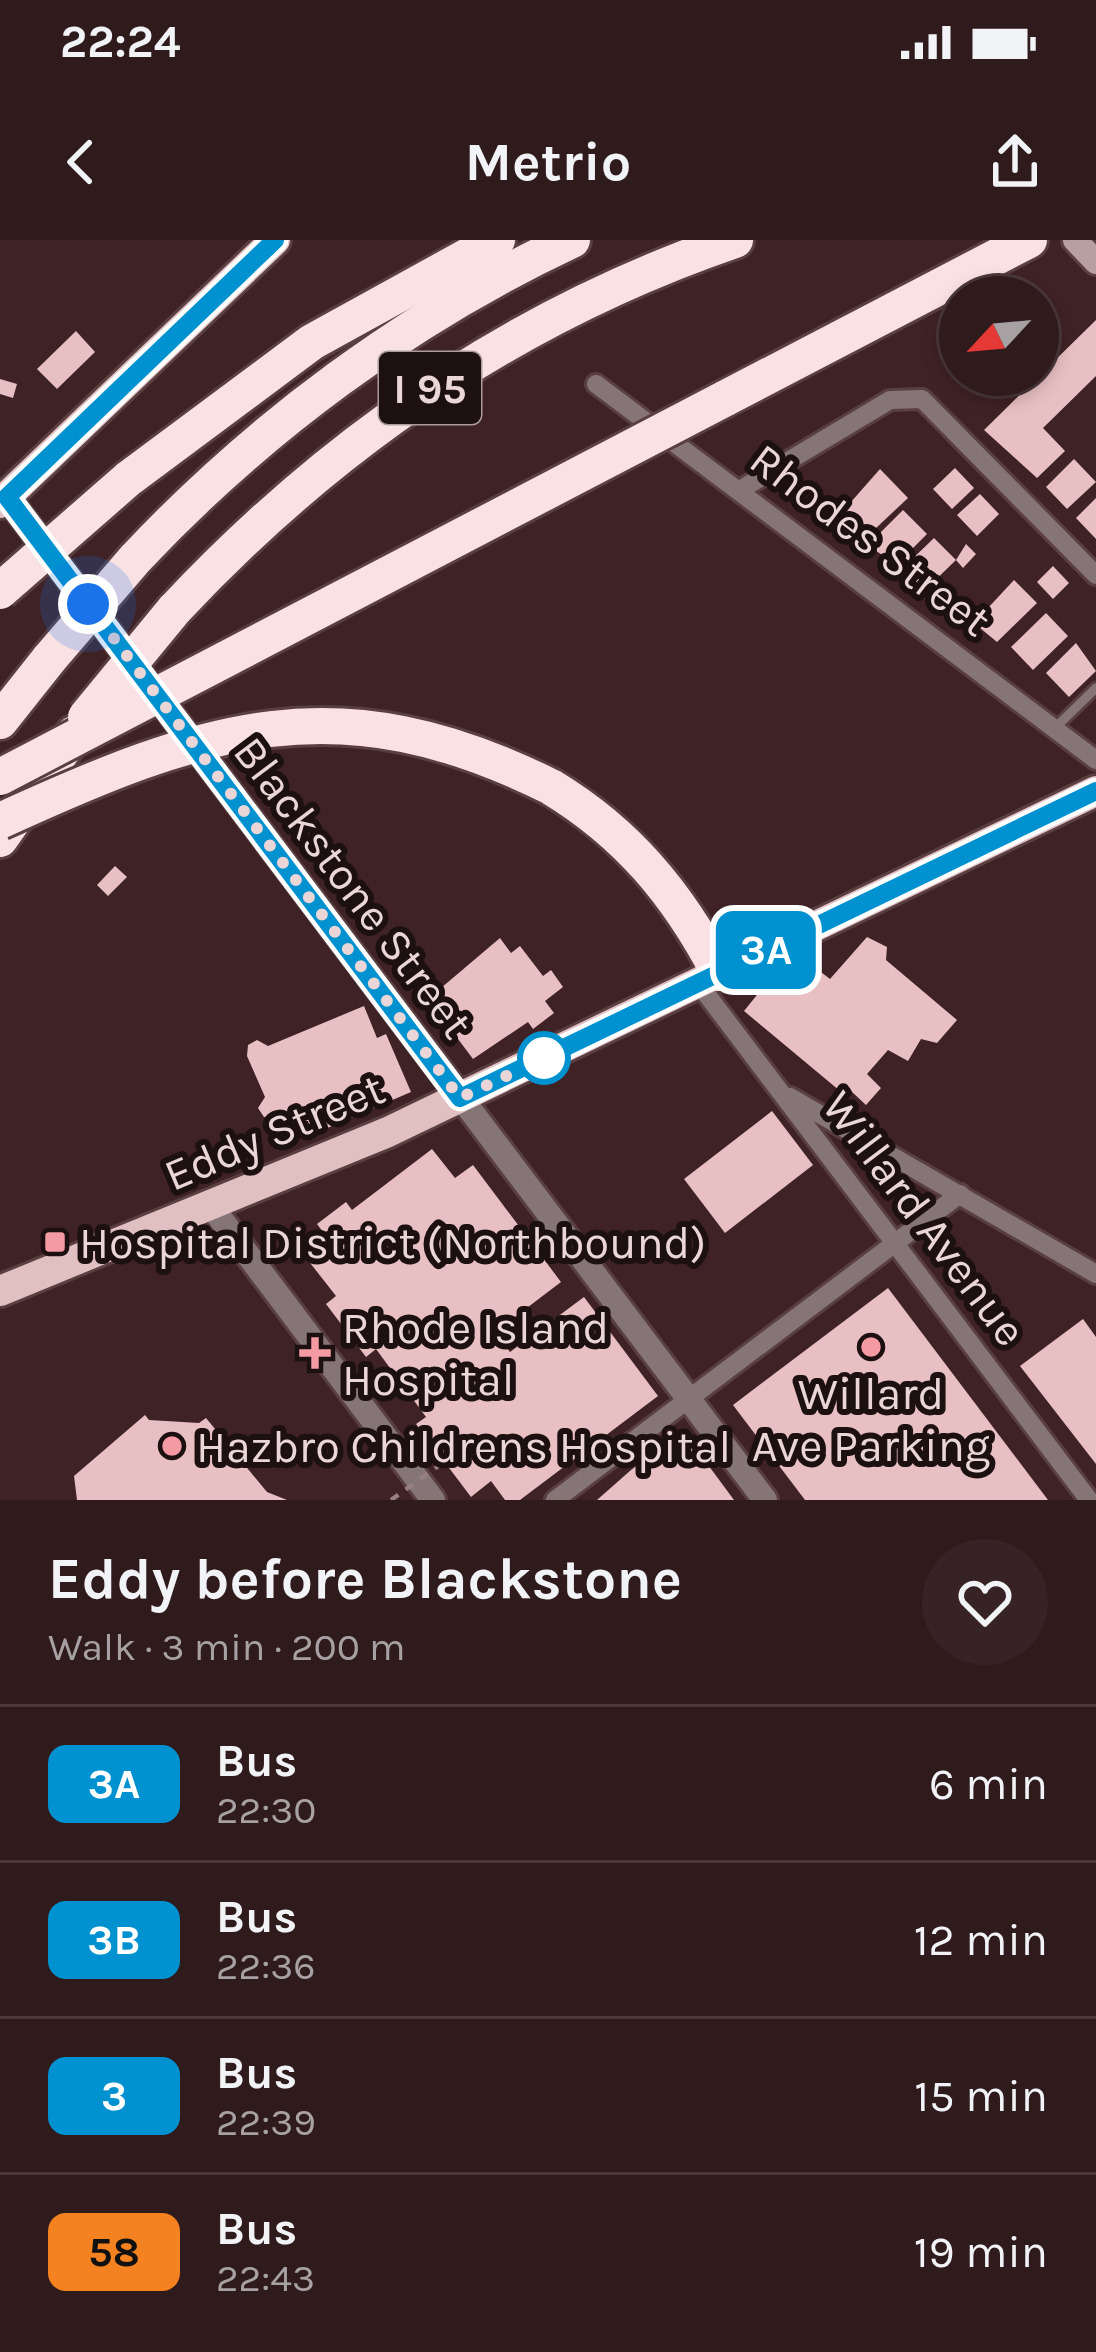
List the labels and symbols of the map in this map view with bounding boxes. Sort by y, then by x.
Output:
north arrow [939,276,1059,396]
road number: I 95 [379,352,481,424]
street label: Rhodes Street [740,433,1001,647]
your location [58,574,118,634]
street label: Blackstone Street [223,727,483,1048]
line badge: 3A [712,911,820,989]
unlabelled marker [519,1033,569,1083]
street label: Eddy Street [157,1062,393,1202]
street label: Willard Avenue [812,1081,1037,1356]
place label: Hospital District (Northbound) [79,1217,706,1269]
marker: Hospital District (Northbound) [42,1229,68,1255]
place label: Rhode Island Hospital [342,1302,609,1406]
marker: Willard Ave Parking [858,1334,884,1360]
marker: Rhode Island Hospital [299,1337,331,1369]
place label: Willard Ave Parking [752,1368,990,1473]
place label: Hazbro Childrens Hospital [196,1421,731,1473]
marker: Hazbro Childrens Hospital [159,1433,185,1459]

